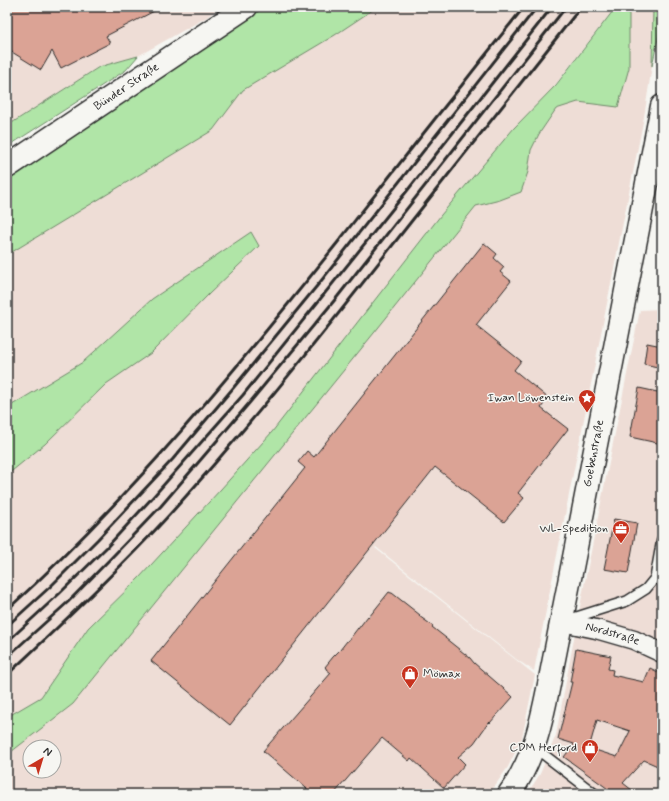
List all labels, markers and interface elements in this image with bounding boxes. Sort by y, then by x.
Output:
street label: Bünder Straße [91,59,163,115]
place icon: Iwan Löwenstein [577,388,597,413]
place label: Iwan Löwenstein [488,390,574,406]
street label: Goebenstraße [580,418,608,488]
office icon: WL-Spedition [611,519,631,544]
place label: WL-Spedition [539,521,608,537]
street label: Nordstraße [584,619,643,650]
shop icon: Mömax [400,664,420,689]
place label: Mömax [423,666,461,682]
shop icon: CDM Herford [580,738,600,763]
north arrow [22,739,62,779]
place label: CDM Herford [509,740,577,757]
text: N [40,744,55,760]

